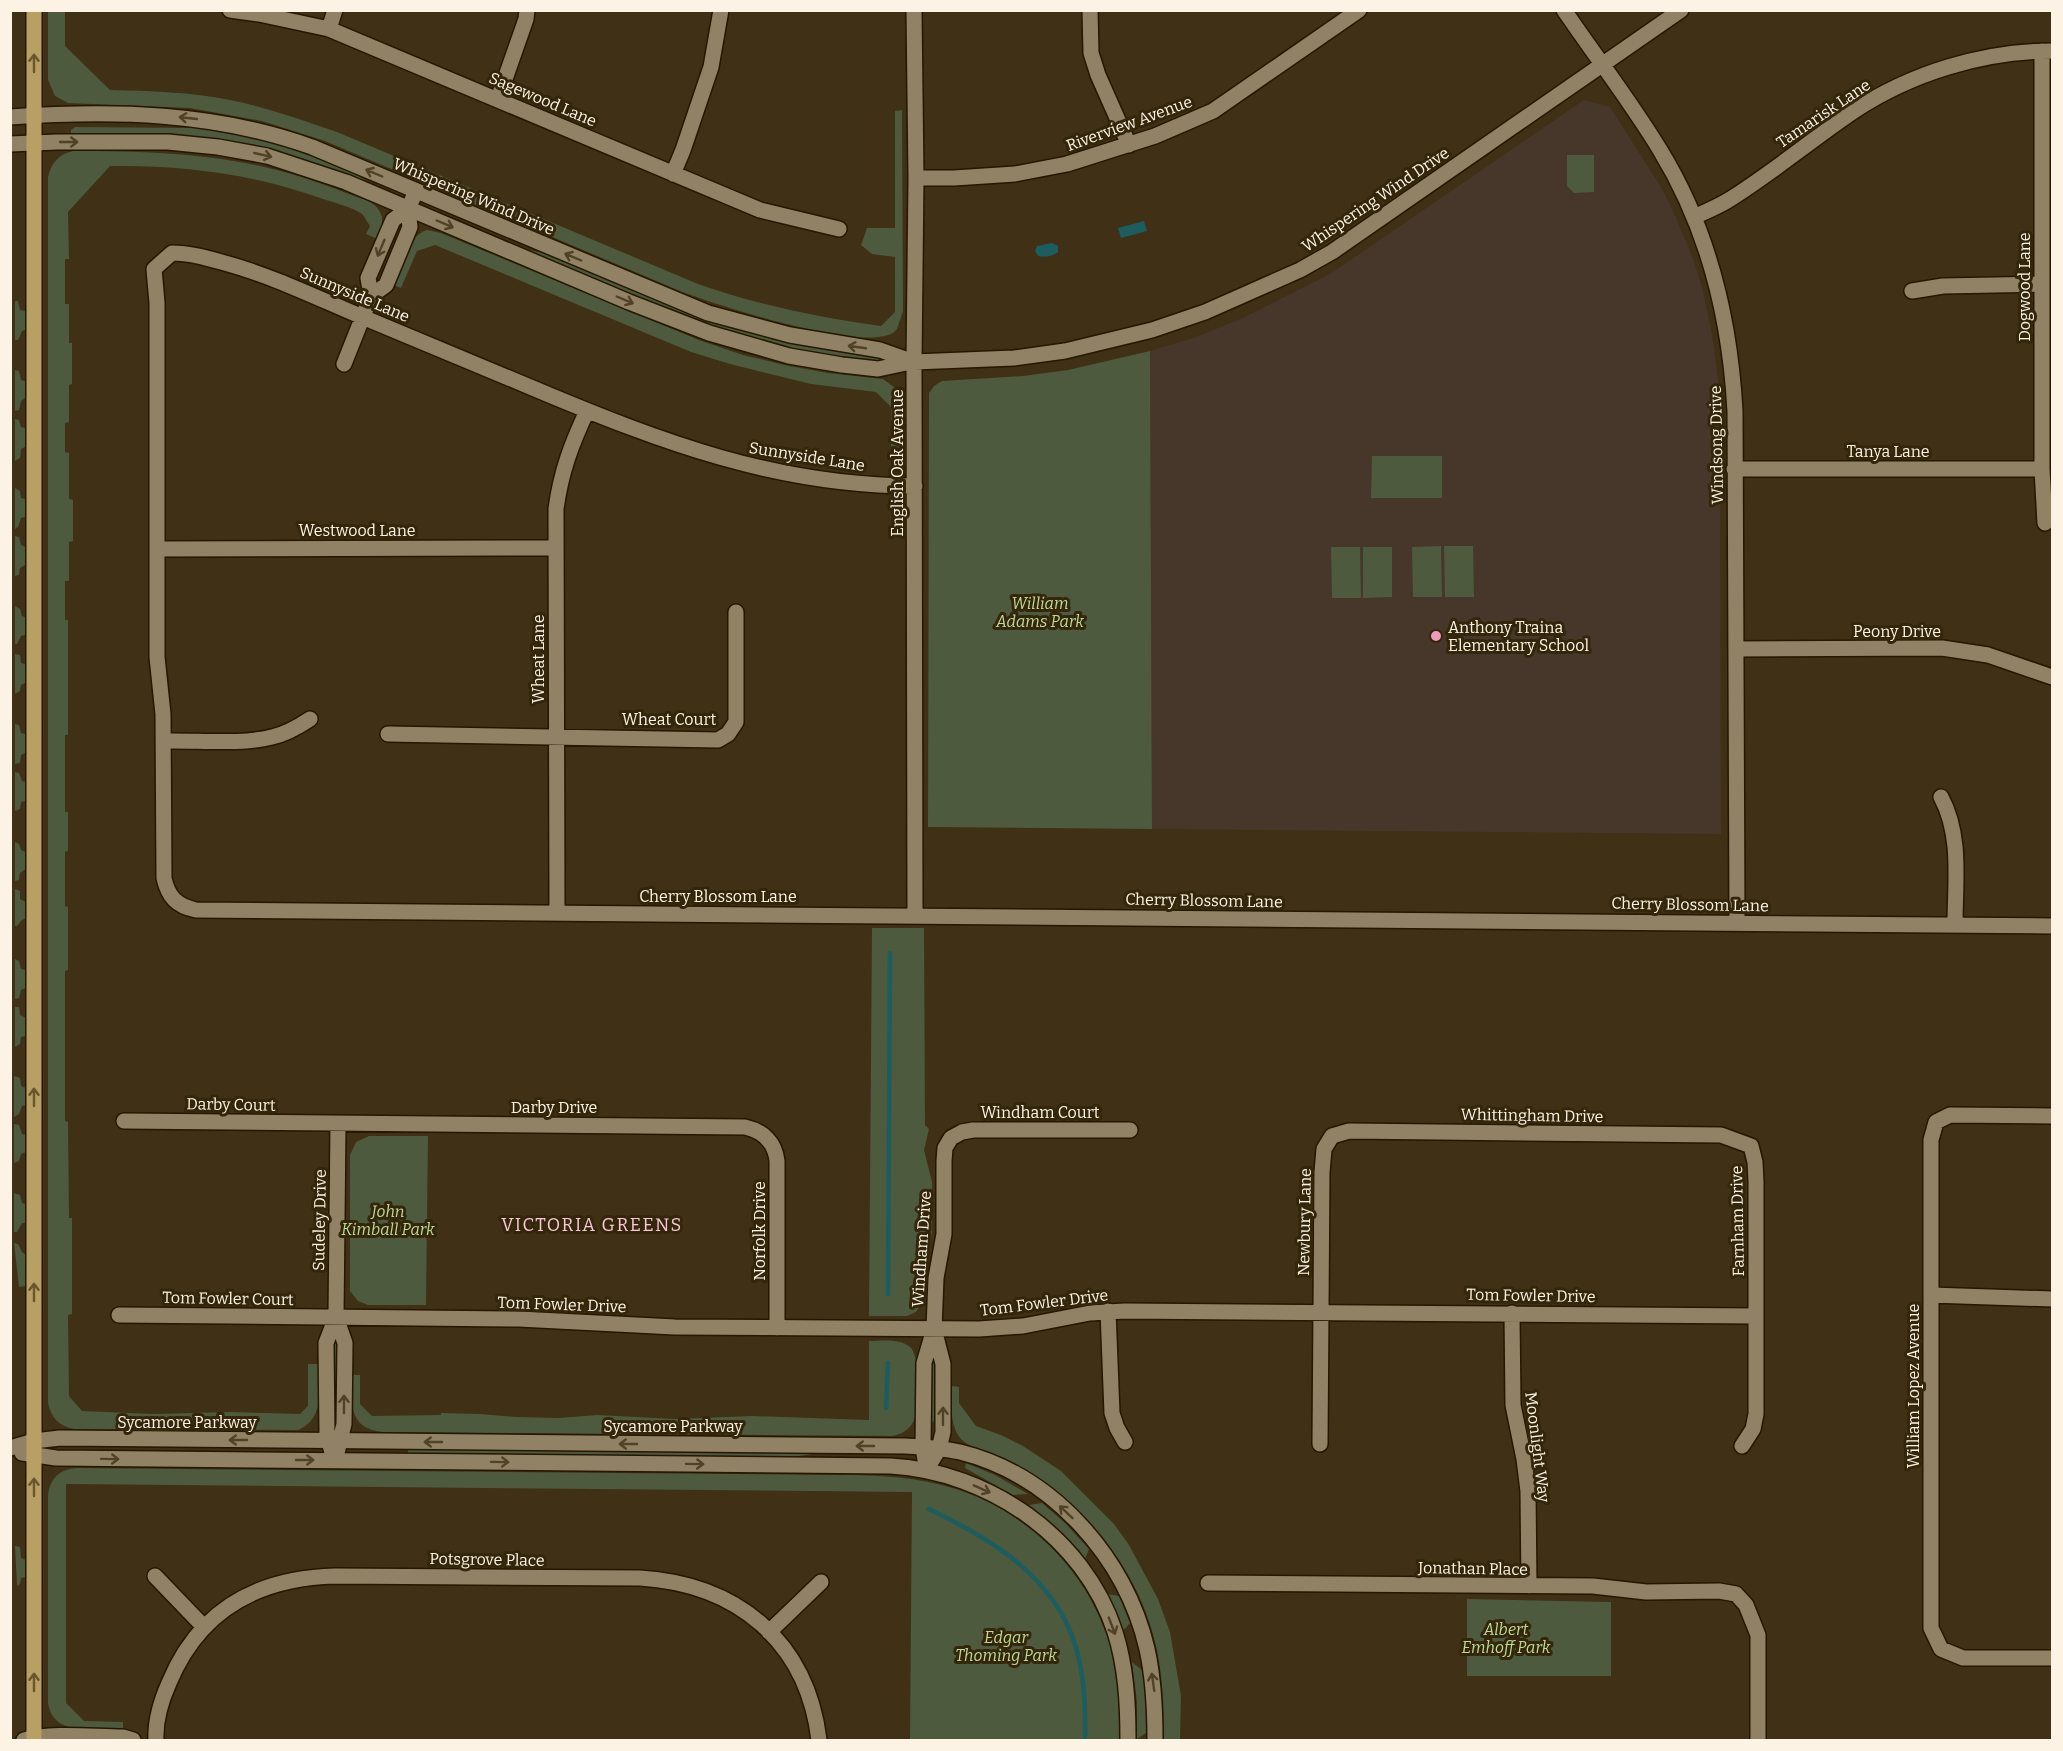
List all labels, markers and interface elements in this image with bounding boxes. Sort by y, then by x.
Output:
one-way arrow [28,54,40,74]
street label: Sagewood Lane [486,68,599,131]
street label: Tamarisk Lane [1773,75,1874,152]
street label: Riverview Avenue [1064,92,1195,155]
one-way arrow [178,112,198,123]
one-way arrow [58,136,78,148]
street label: Whispering Wind Drive [1298,143,1452,256]
one-way arrow [253,150,272,162]
street label: Whispering Wind Drive [390,154,557,239]
one-way arrow [365,167,383,178]
one-way arrow [435,219,454,230]
street label: Dogwood Lane [2015,232,2034,342]
one-way arrow [375,239,386,257]
one-way arrow [564,251,582,262]
street label: Sunnyside Lane [297,263,412,326]
one-way arrow [615,295,633,306]
one-way arrow [848,342,868,353]
street label: Windsong Drive [1706,386,1727,504]
street label: English Oak Avenue [888,389,907,537]
street label: Sunnyside Lane [748,438,866,475]
street label: Tanya Lane [1846,442,1930,461]
street label: Westwood Lane [298,521,416,540]
park label: William Adams Park [995,594,1084,631]
street label: Wheat Lane [529,615,548,703]
place label: Anthony Traina Elementary School [1448,618,1589,655]
street label: Peony Drive [1853,622,1941,641]
marker: Anthony Traina Elementary School [1429,629,1443,643]
street label: Wheat Court [622,710,716,729]
street label: Cherry Blossom Lane [639,887,797,906]
street label: Cherry Blossom Lane [1125,890,1283,911]
street label: Cherry Blossom Lane [1611,894,1769,915]
one-way arrow [28,1088,40,1108]
street label: Darby Court [186,1094,276,1115]
street label: Darby Drive [511,1098,597,1117]
street label: Windham Court [980,1103,1100,1122]
street label: Whittingham Drive [1460,1105,1604,1126]
street label: Farnham Drive [1727,1165,1748,1277]
street label: Newbury Lane [1294,1168,1315,1276]
street label: Sudeley Drive [309,1169,330,1271]
street label: Norfolk Drive [750,1181,769,1281]
street label: Windham Drive [908,1190,935,1308]
park label: John Kimball Park [341,1202,435,1239]
district label: VICTORIA GREENS [501,1214,683,1236]
one-way arrow [28,1283,40,1303]
street label: Tom Fowler Drive [979,1285,1109,1320]
street label: Tom Fowler Drive [1466,1285,1596,1306]
street label: Tom Fowler Court [162,1288,294,1309]
street label: Tom Fowler Drive [497,1293,627,1316]
street label: William Lopez Avenue [1904,1304,1923,1468]
street label: Moonlight Way [1521,1391,1554,1504]
one-way arrow [338,1394,350,1414]
one-way arrow [937,1406,949,1426]
street label: Sycamore Parkway [117,1413,257,1432]
street label: Sycamore Parkway [603,1417,743,1436]
one-way arrow [228,1434,248,1446]
one-way arrow [423,1436,443,1448]
one-way arrow [618,1438,638,1449]
one-way arrow [855,1440,875,1451]
one-way arrow [100,1453,120,1465]
one-way arrow [295,1454,315,1466]
one-way arrow [490,1456,510,1468]
one-way arrow [685,1458,705,1470]
one-way arrow [28,1478,40,1498]
one-way arrow [972,1484,990,1495]
one-way arrow [1059,1505,1074,1519]
street label: Potsgrove Place [429,1549,545,1570]
street label: Jonathan Place [1417,1558,1528,1579]
one-way arrow [1107,1617,1118,1635]
park label: Albert Emhoff Park [1462,1620,1551,1657]
park label: Edgar Thoming Park [955,1628,1057,1665]
one-way arrow [28,1673,40,1693]
one-way arrow [1147,1673,1158,1693]

